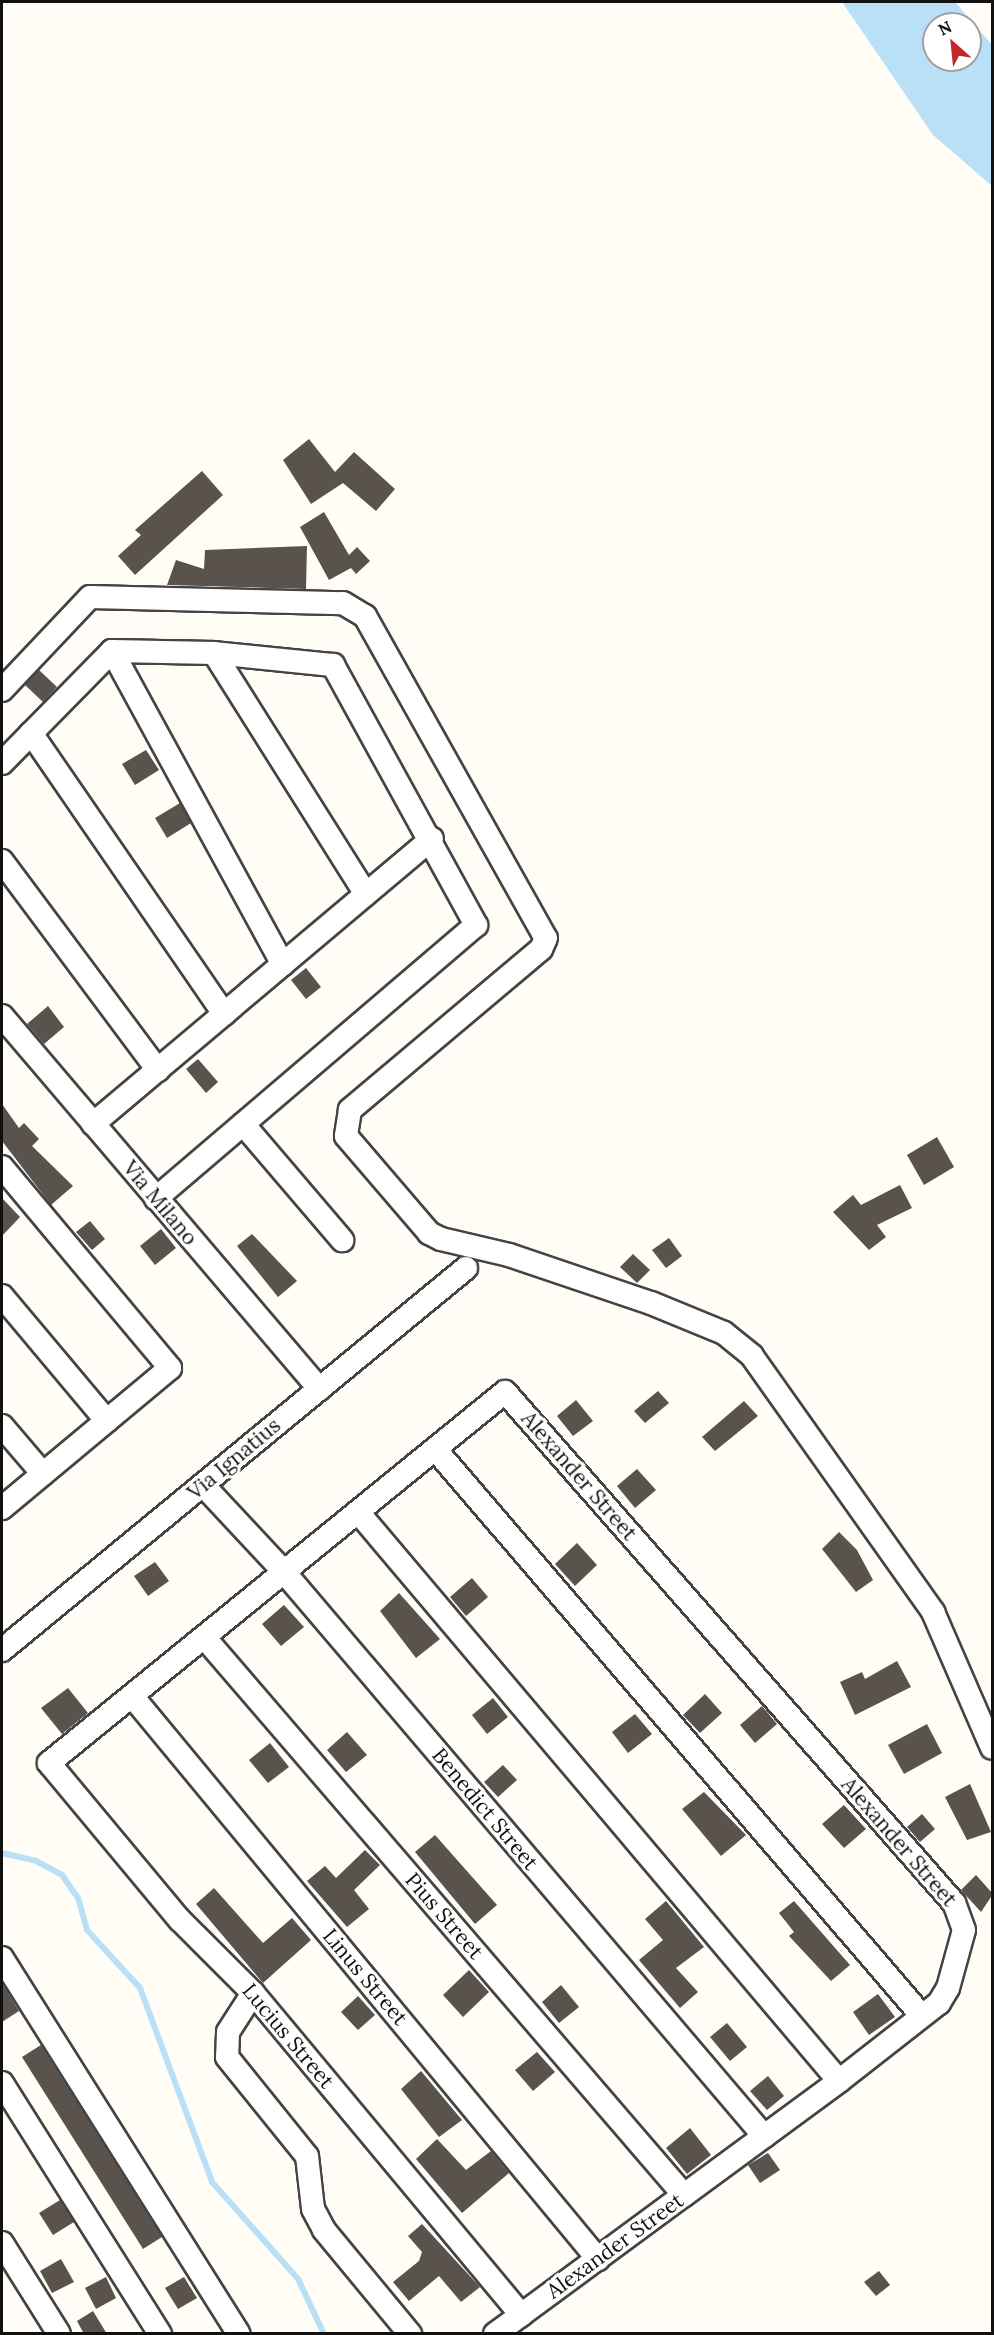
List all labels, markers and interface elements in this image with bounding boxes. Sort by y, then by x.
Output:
north arrow [922,12,982,72]
text: N [935,16,955,39]
street label: Via Milano [117,1156,203,1250]
street label: Alexander Street [516,1406,642,1546]
street label: Via Ignatius [182,1413,286,1505]
street label: Benedict Street [427,1743,543,1875]
street label: Alexander Street [836,1772,962,1912]
street label: Pius Street [400,1868,488,1964]
street label: Linus Street [317,1924,413,2030]
street label: Lucius Street [237,1978,339,2094]
street label: Alexander Street [542,2188,688,2304]

